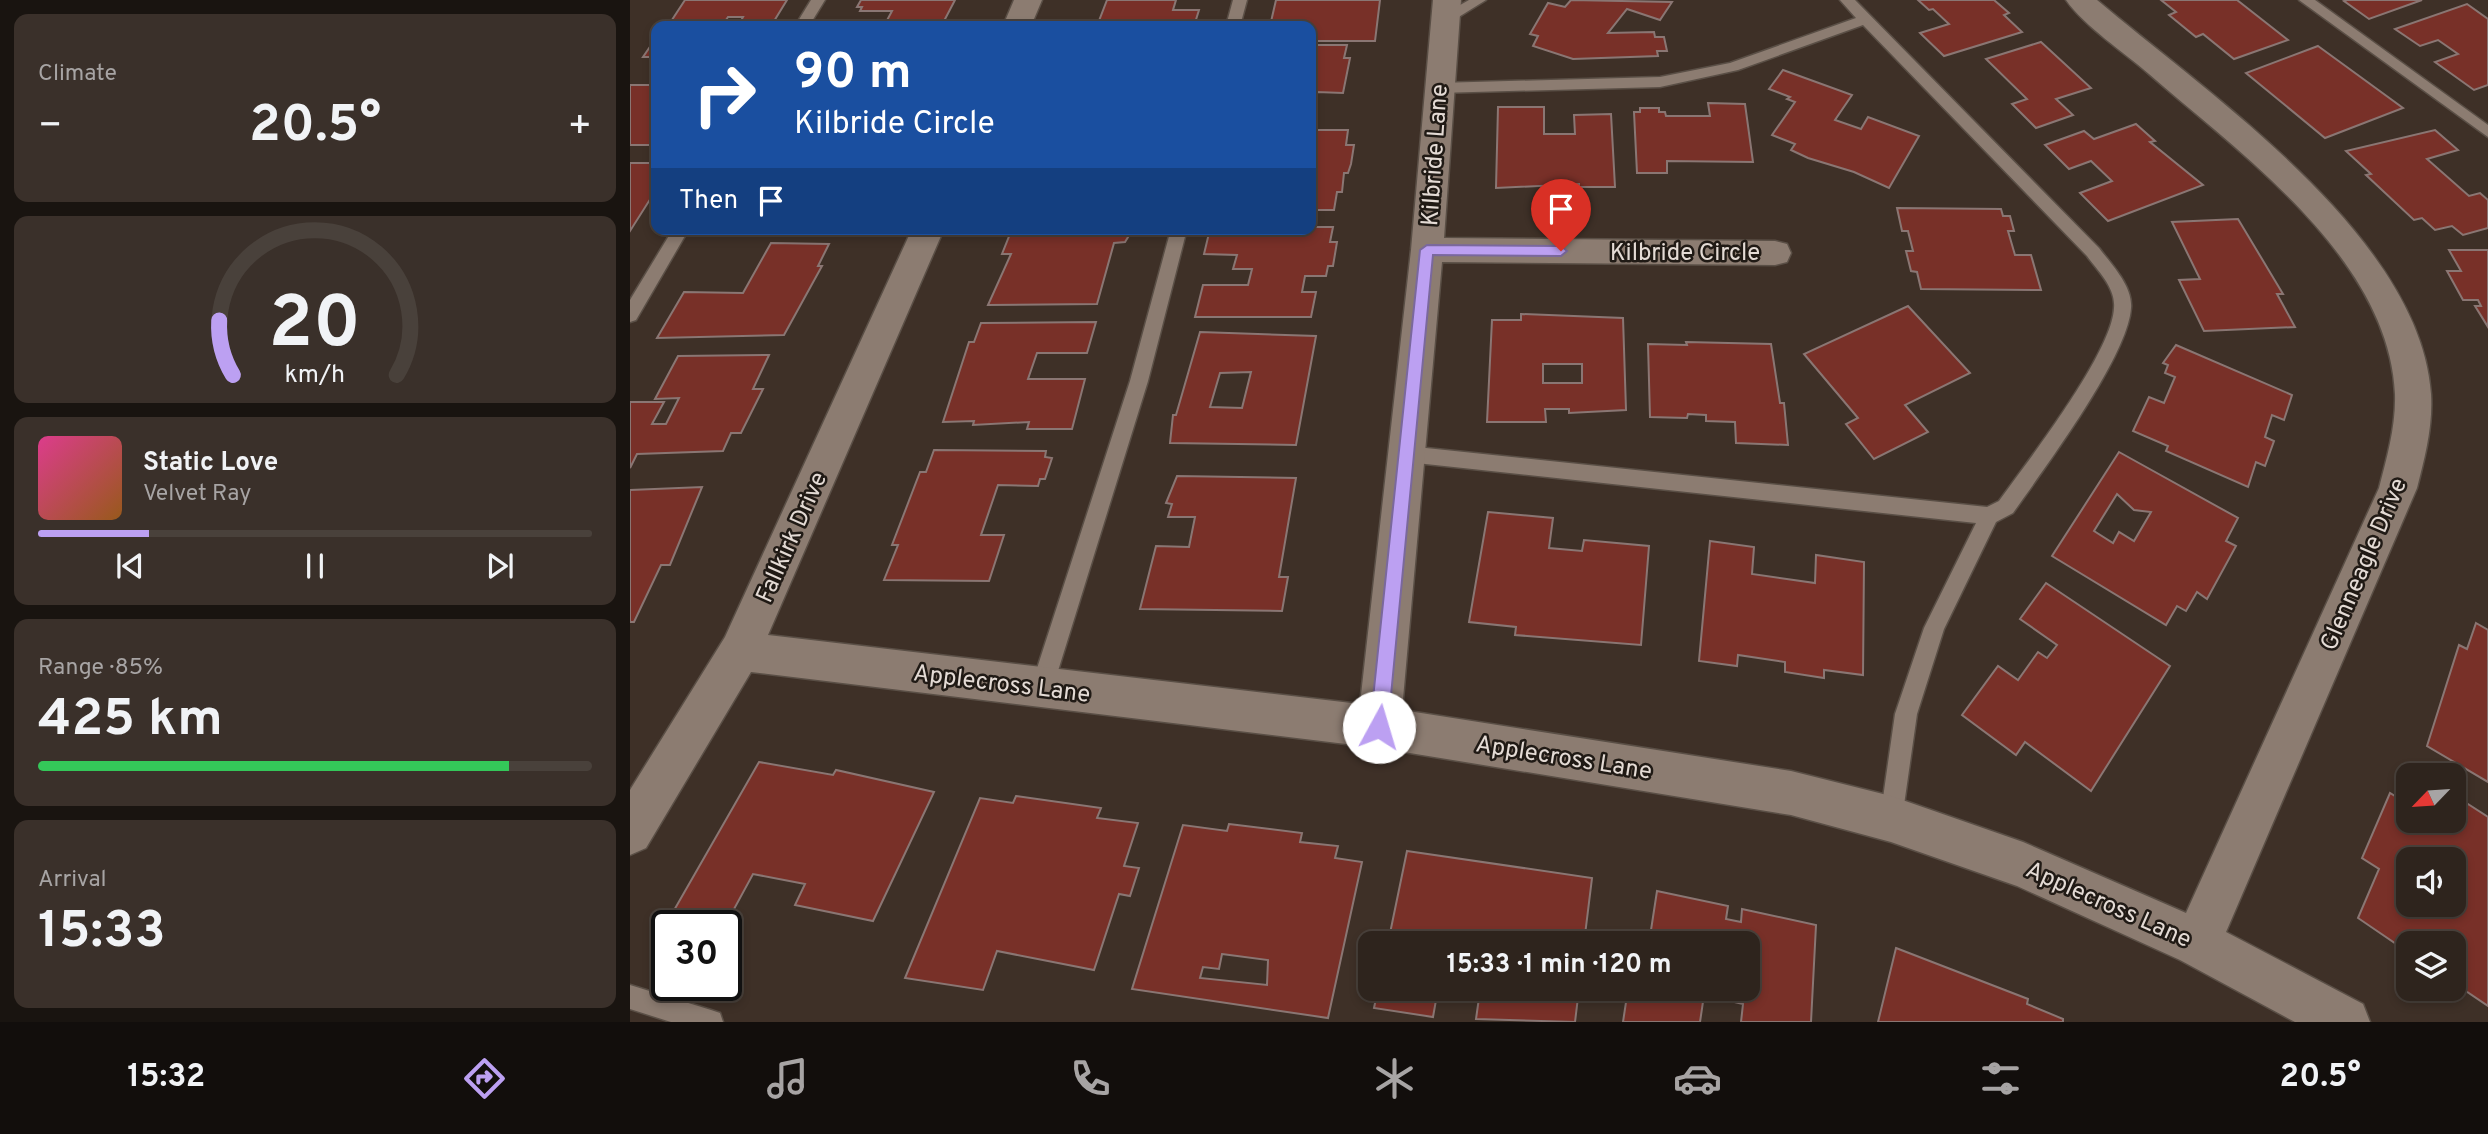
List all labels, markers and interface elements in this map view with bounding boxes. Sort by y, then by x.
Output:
text: 90 m [794,44,912,106]
icon: right [679,49,770,140]
text: Climate [38,60,117,89]
street label: Kilbride Lane [1416,83,1456,227]
text: 20.5° [249,94,381,160]
text: − [38,103,63,152]
text: + [567,103,592,152]
text: Kilbride Circle [794,105,995,145]
pin [1531,179,1591,251]
icon: arrive [752,182,790,220]
text: Then [679,185,738,218]
icon: arrive [1542,190,1580,228]
street label: Kilbride Circle [1610,239,1760,269]
text: 20 [269,282,361,374]
text: km/h [285,360,345,392]
text: Static Love [143,447,278,480]
street label: Fallkirk Drive [751,468,835,608]
street label: Glenneagle Drive [2315,474,2415,656]
text: Velvet Ray [143,480,251,509]
icon: previous [111,547,149,585]
icon: pause [296,547,334,585]
icon: next [481,547,519,585]
text: Range · 85% [38,654,163,683]
street label: Applecross Lane [912,659,1092,711]
text: 425 km [38,688,223,754]
position arrow [1342,690,1416,764]
street label: Applecross Lane [1473,730,1654,788]
north arrow [2396,763,2466,833]
map controls [2396,763,2466,1001]
button: sound [2396,847,2466,917]
street label: Applecross Lane [2021,856,2196,956]
text: Arrival [38,866,107,895]
text: 15:33 [38,900,166,966]
speed limit sign: 30 [651,910,742,1001]
button: layers [2396,931,2466,1001]
text: 15:33 · 1 min · 120 m [1447,949,1671,982]
icon: directions [460,1054,509,1103]
icon: music [763,1054,812,1103]
icon: phone [1066,1054,1115,1103]
icon: climate [1370,1054,1419,1103]
icon: car [1673,1054,1722,1103]
icon: filters [1976,1054,2025,1103]
text: 15:32 [127,1058,205,1098]
text: 20.5° [2280,1058,2361,1098]

